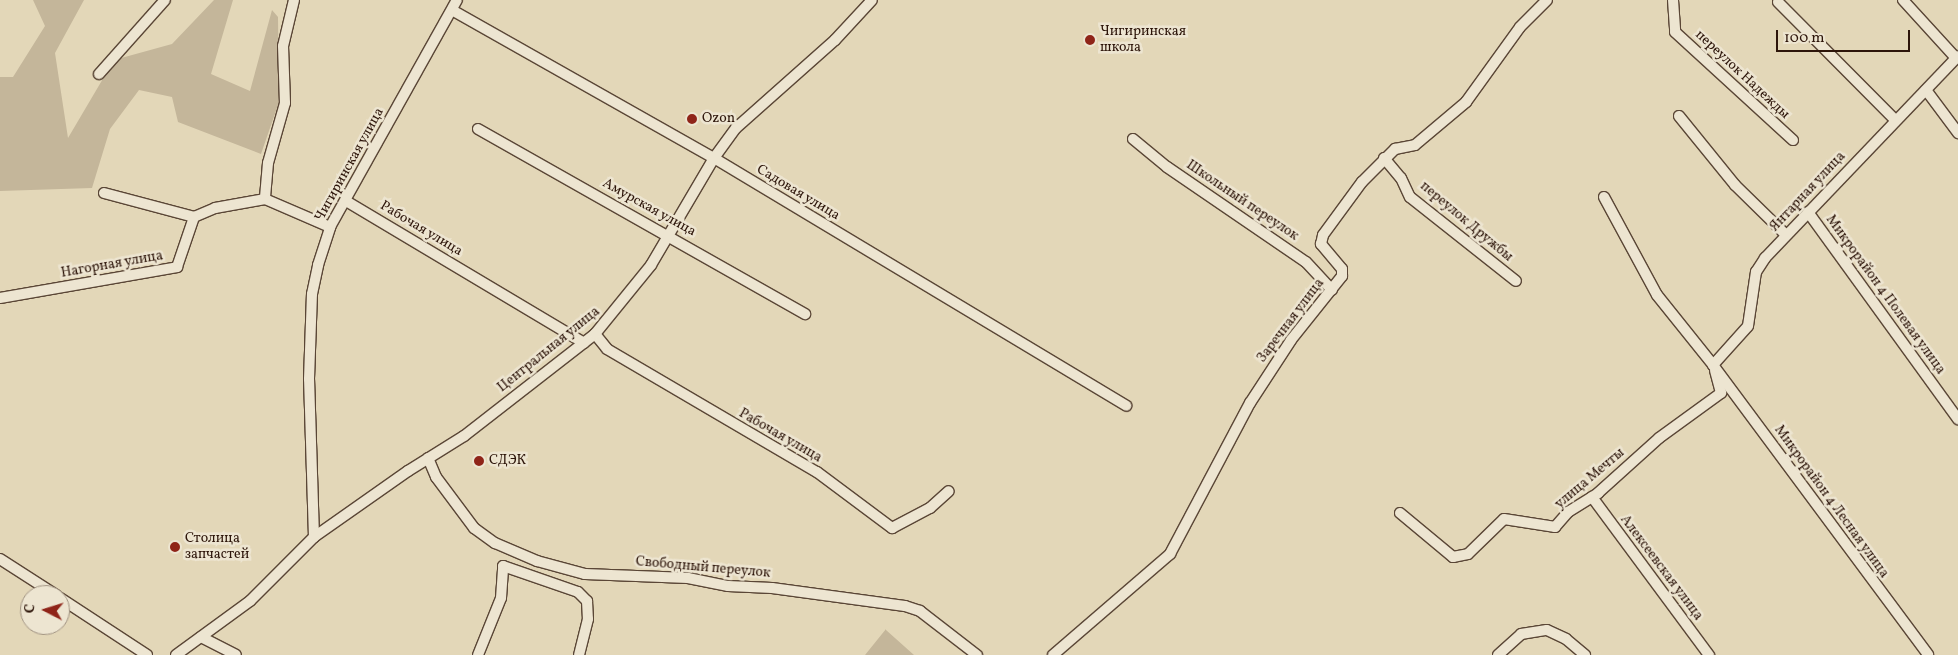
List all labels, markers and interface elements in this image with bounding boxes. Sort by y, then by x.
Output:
scale bar [1778,20,1912,52]
place label: Чигиринская школа [1100,24,1186,56]
street label: переулок Надежды [1691,27,1793,123]
text: 100 m [1784,28,1824,49]
marker: Чигиринская школа [1084,34,1096,46]
street label: Чигиринская улица [312,105,388,225]
place label: Ozon [702,111,735,127]
marker: Ozon [686,113,698,125]
street label: Янтарная улица [1767,148,1849,236]
street label: Школьный переулок [1183,157,1301,245]
street label: Садовая улица [753,161,843,225]
street label: Амурская улица [599,175,699,241]
street label: переулок Дружбы [1416,178,1516,266]
street label: Рабочая улица [377,198,465,260]
street label: Микрорайон 4 Полевая улица [1821,212,1949,378]
street label: Нагорная улица [60,248,164,282]
street label: Заречная улица [1254,276,1328,366]
street label: Центральная улица [494,303,604,397]
street label: Рабочая улица [735,405,825,467]
street label: Микрорайон 4 Лесная улица [1770,422,1892,582]
street label: улица Мечты [1552,445,1628,513]
place label: СДЭК [489,453,526,469]
marker: СДЭК [473,455,485,467]
street label: Алексеевская улица [1616,512,1706,624]
place label: Столица запчастей [185,531,249,564]
marker: Столица запчастей [169,541,181,553]
street label: Свободный переулок [635,554,771,582]
north arrow [20,585,70,635]
text: С [21,603,40,614]

